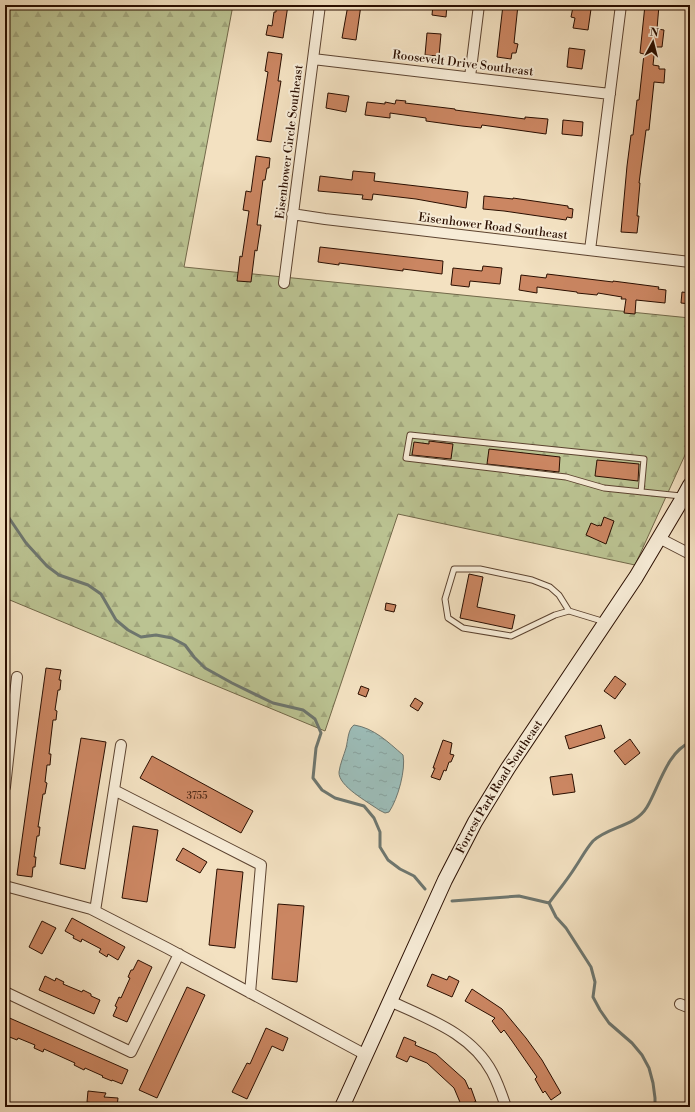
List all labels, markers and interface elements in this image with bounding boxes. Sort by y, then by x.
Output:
north arrow [633,22,673,62]
text: N [649,26,660,41]
street label: Roosevelt Drive Southeast [392,47,535,80]
street label: Eisenhower Circle Southeast [273,63,306,220]
street label: Eisenhower Road Southeast [417,210,569,243]
street label: Forrest Park Road Southeast [453,717,546,856]
house number: 3755 [186,790,208,802]

